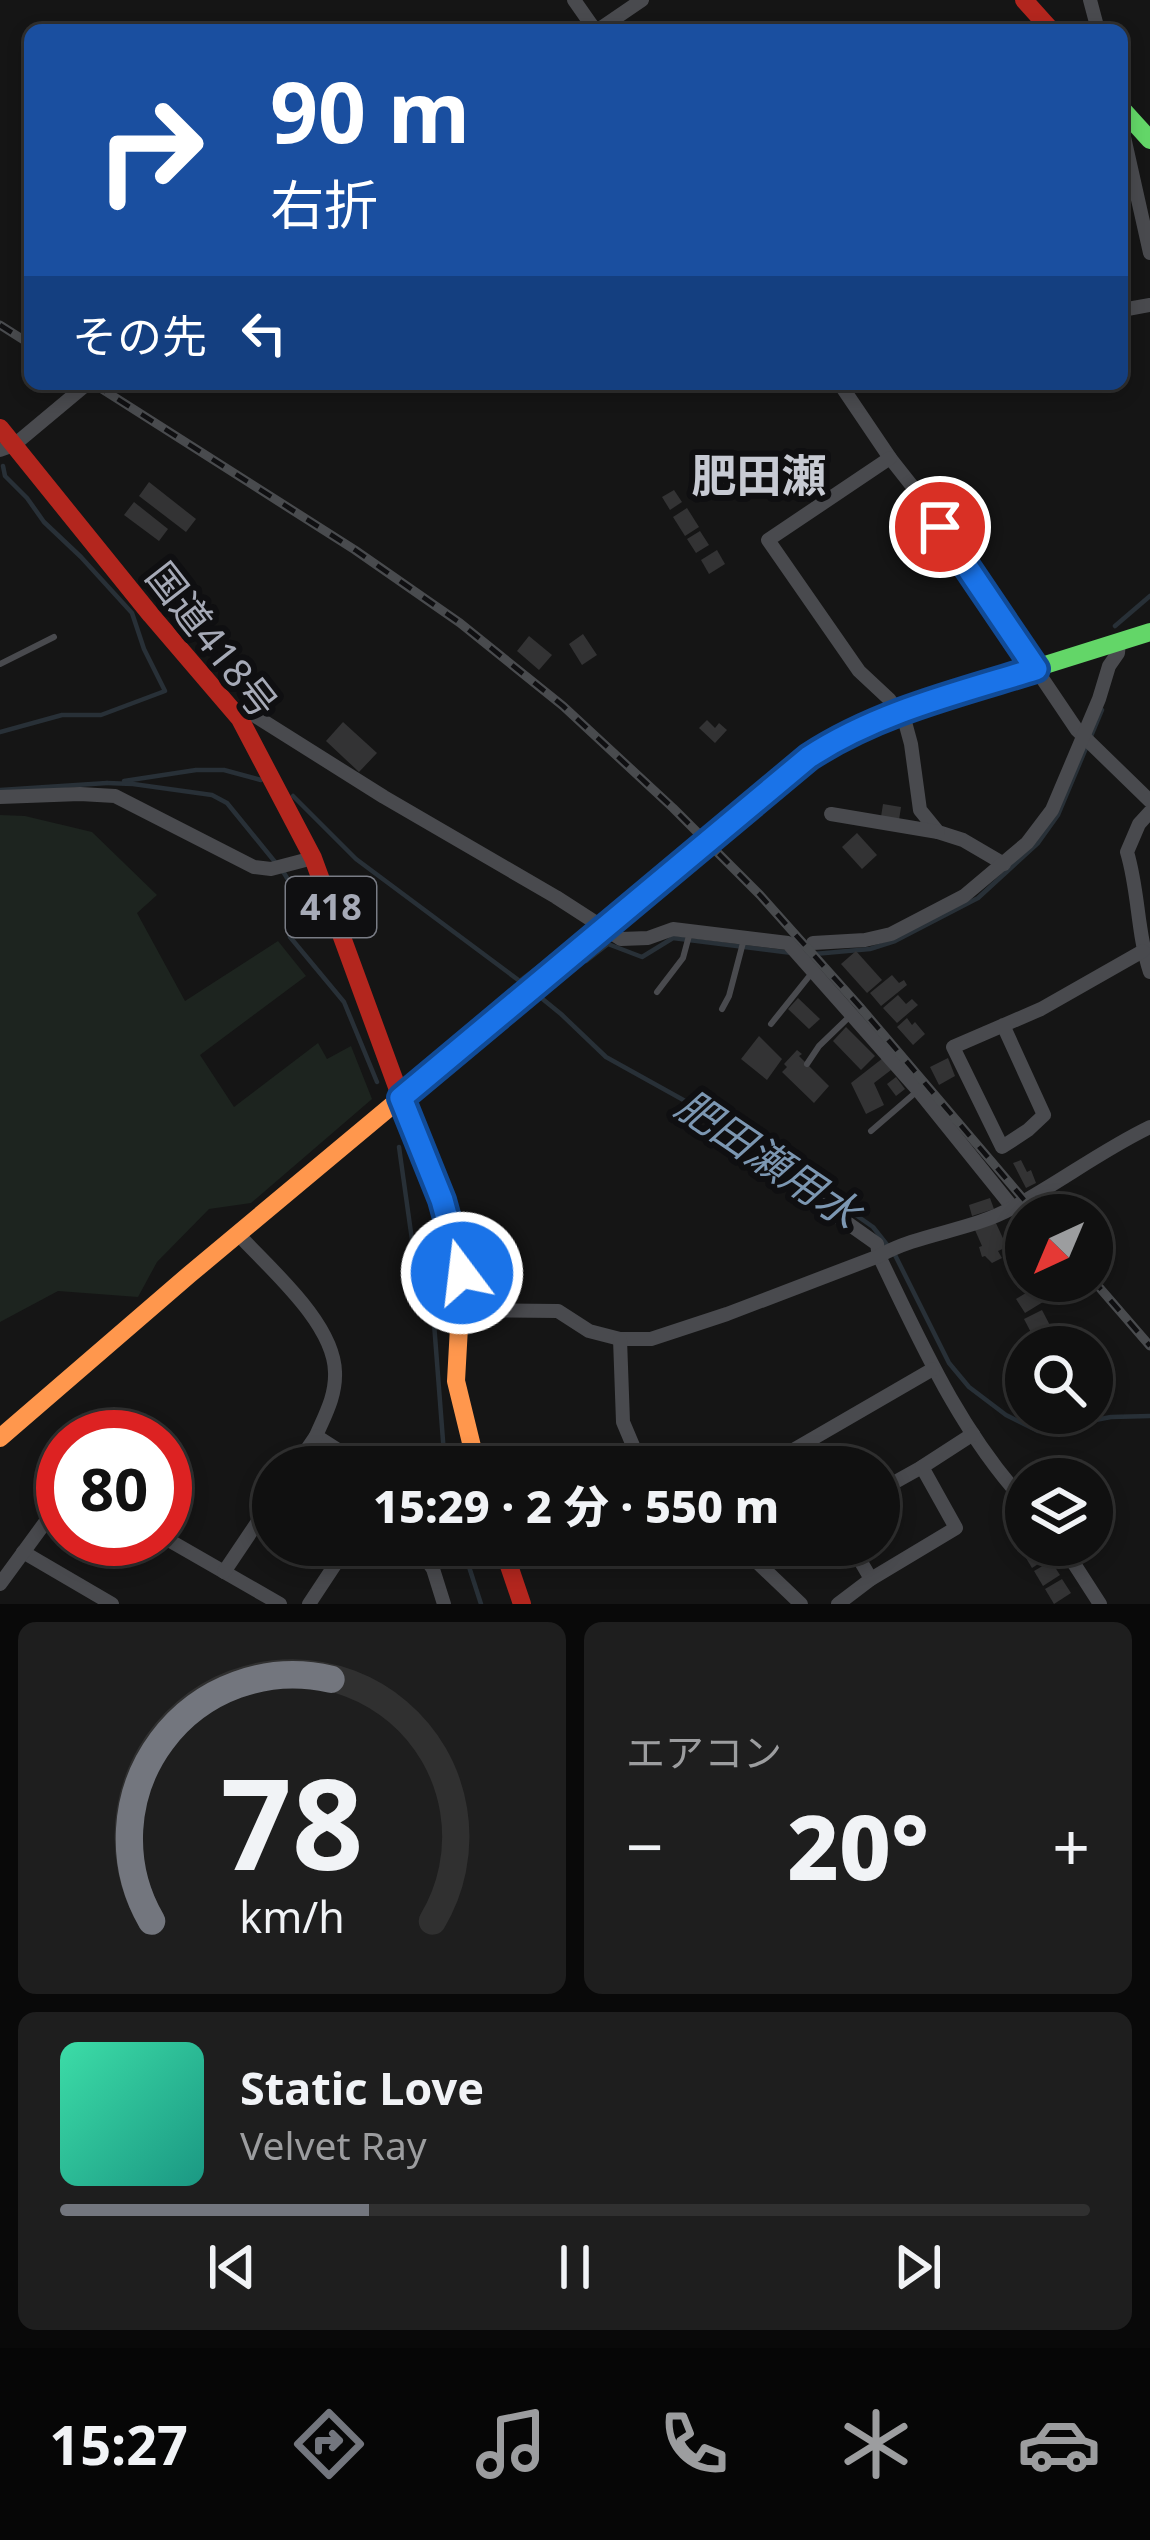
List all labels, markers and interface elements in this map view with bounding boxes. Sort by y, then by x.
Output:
text: 90 m [270,53,470,168]
icon: right [72,72,228,228]
text: 右折 [270,167,378,241]
icon: left [231,300,297,366]
text: その先 [72,305,207,366]
district label: 肥田瀬 [691,444,827,505]
pin [889,476,991,578]
icon: arrive [907,494,973,560]
street label: 国道418号 [136,550,291,728]
road number: 418 [286,877,376,937]
water label: 肥田瀬用水 [666,1075,875,1242]
north arrow [1005,1194,1113,1302]
map controls [1005,1194,1113,1566]
position arrow [399,1210,525,1336]
button: search [1005,1326,1113,1434]
speed limit sign: 80 [36,1410,192,1566]
button: layers [1005,1458,1113,1566]
text: 15:29 · 2 分 · 550 m [373,1475,779,1536]
text: エアコン [626,1725,782,1778]
text: 78 [221,1737,363,1907]
text: 20° [787,1784,929,1906]
text: − [626,1800,664,1890]
text: + [1052,1800,1090,1890]
text: km/h [239,1887,345,1946]
text: Static Love [240,2057,484,2118]
text: Velvet Ray [240,2118,427,2171]
icon: previous [199,2234,265,2300]
icon: pause [542,2234,608,2300]
icon: next [885,2234,951,2300]
icon: directions [287,2402,371,2486]
icon: music [469,2402,553,2486]
icon: phone [652,2402,736,2486]
icon: climate [834,2402,918,2486]
icon: car [1017,2402,1101,2486]
text: 15:27 [49,2407,188,2481]

